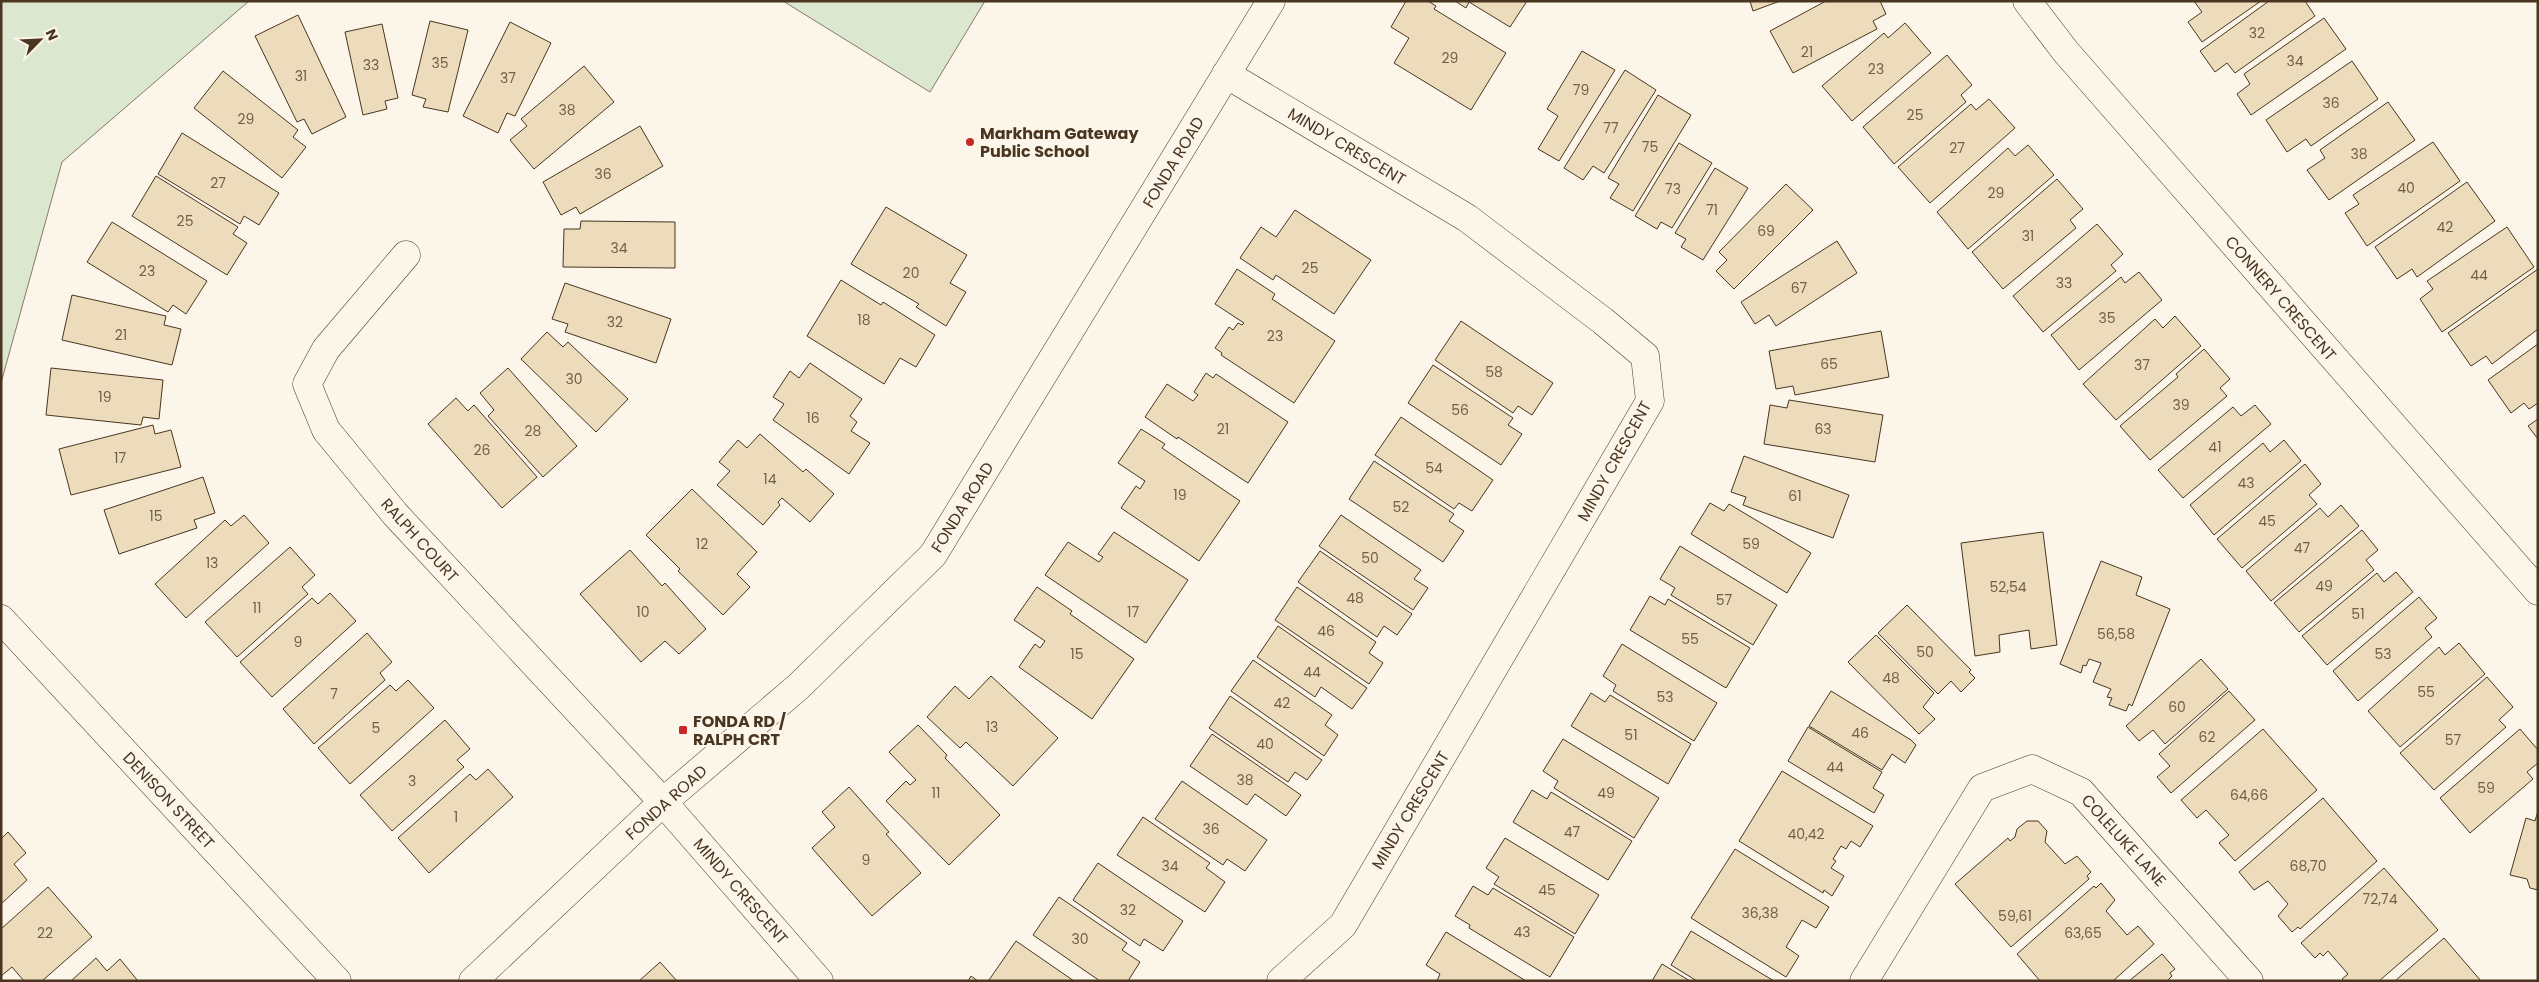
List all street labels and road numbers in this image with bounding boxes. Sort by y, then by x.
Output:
street label: MINDY CRESCENT [1283,102,1410,191]
street label: FONDA ROAD [1137,112,1210,212]
street label: CONNERY CRESCENT [2220,231,2342,366]
street label: MINDY CRESCENT [1572,397,1657,525]
street label: FONDA ROAD [925,458,999,557]
street label: RALPH COURT [376,493,464,588]
street label: DENISON STREET [118,747,220,854]
street label: MINDY CRESCENT [1366,747,1455,874]
street label: FONDA ROAD [620,759,712,845]
street label: COLELUKE LANE [2076,789,2171,891]
street label: MINDY CRESCENT [688,833,793,950]

